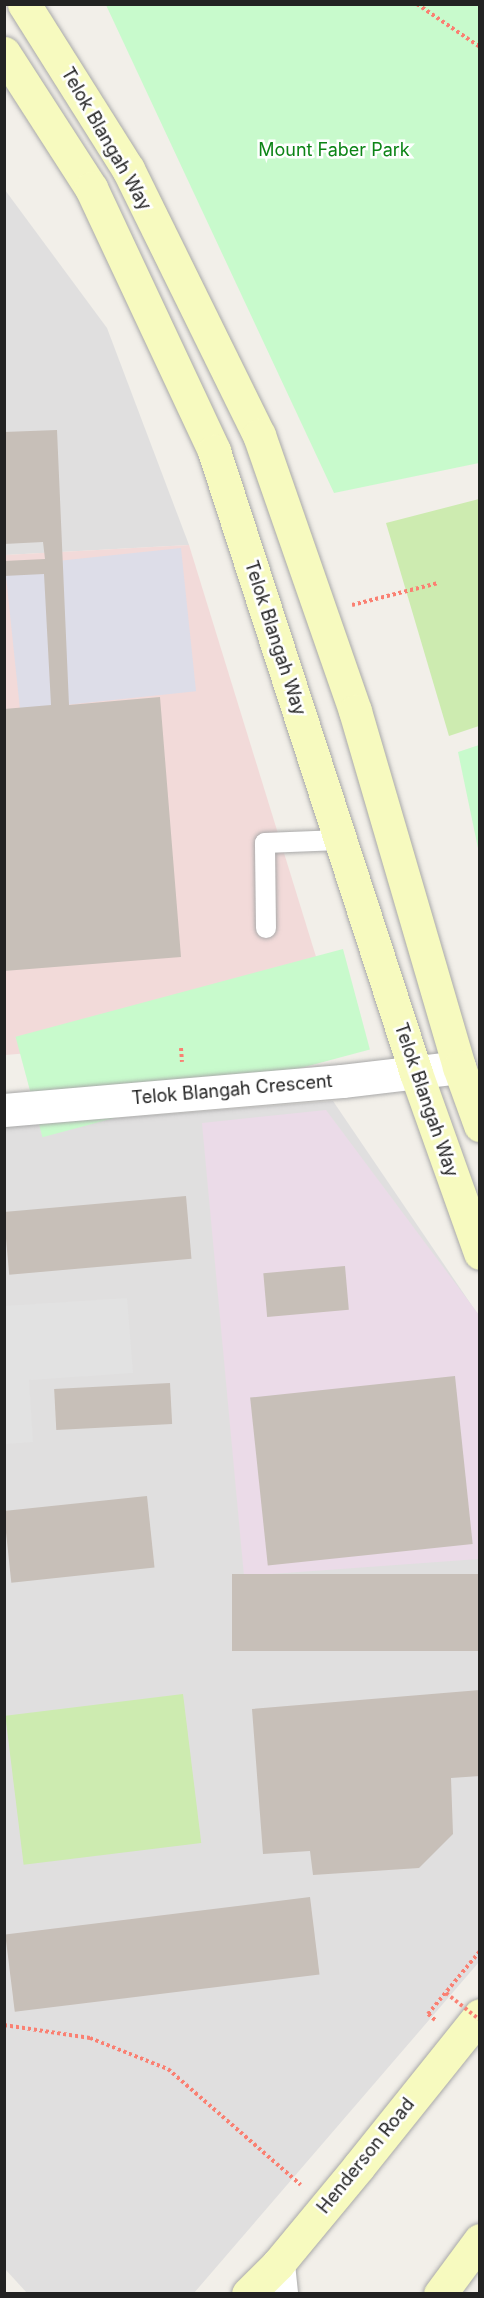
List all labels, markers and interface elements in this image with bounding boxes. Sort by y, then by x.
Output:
street label: Telok Blangah Way [56,64,156,214]
park label: Mount Faber Park [258,139,410,161]
street label: Telok Blangah Way [240,558,310,718]
street label: Telok Blangah Way [390,1020,462,1180]
street label: Telok Blangah Crescent [131,1070,333,1110]
street label: Henderson Road [313,2094,419,2218]

